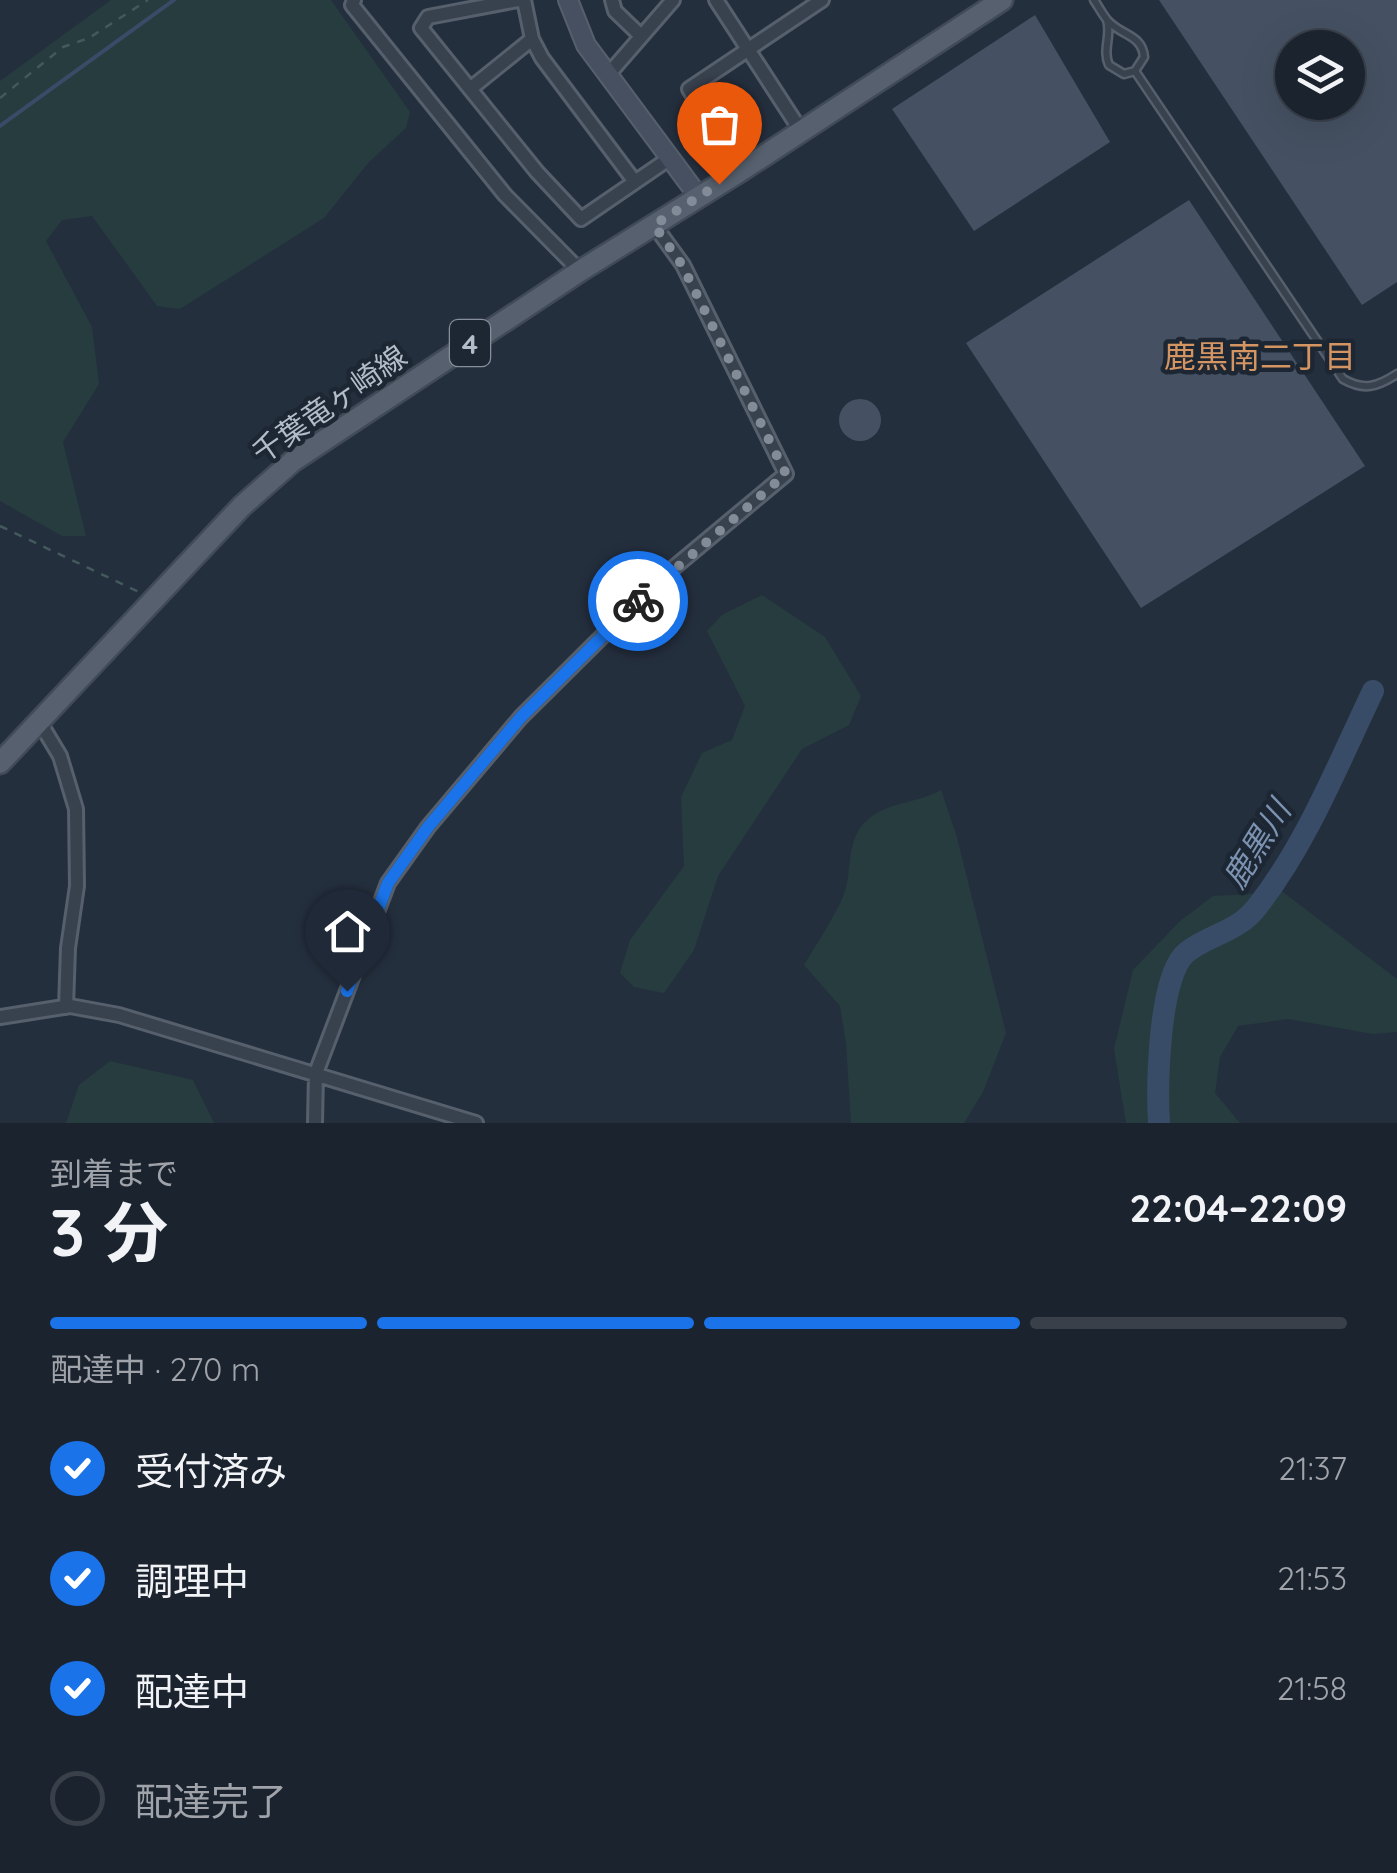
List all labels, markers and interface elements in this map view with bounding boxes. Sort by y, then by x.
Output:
map controls [1275,30,1365,120]
button: layers [1275,30,1365,120]
pin [677,82,762,185]
icon: bag [692,97,747,152]
road number: 4 [450,320,490,366]
district label: 鹿黒南二丁目 [1164,336,1356,376]
street label: 千葉竜ヶ崎線 [244,337,414,471]
courier [588,551,688,651]
icon: bike [611,574,666,629]
water label: 鹿黒川 [1214,790,1300,895]
pin [305,889,390,992]
icon: home [320,904,375,959]
text: 到着まで [50,1153,178,1193]
text: 22:04–22:09 [1130,1184,1347,1232]
text: 3 分 [50,1191,168,1272]
text: 配達中 · 270 m [50,1349,260,1389]
icon: check [50,1441,105,1496]
text: 受付済み [135,1447,287,1495]
text: 21:37 [1278,1448,1347,1488]
icon: check [50,1551,105,1606]
text: 調理中 [135,1557,249,1605]
text: 21:53 [1277,1558,1347,1598]
icon: check [50,1661,105,1716]
text: 配達中 [135,1667,249,1715]
text: 21:58 [1277,1668,1347,1708]
text: 配達完了 [135,1777,287,1825]

